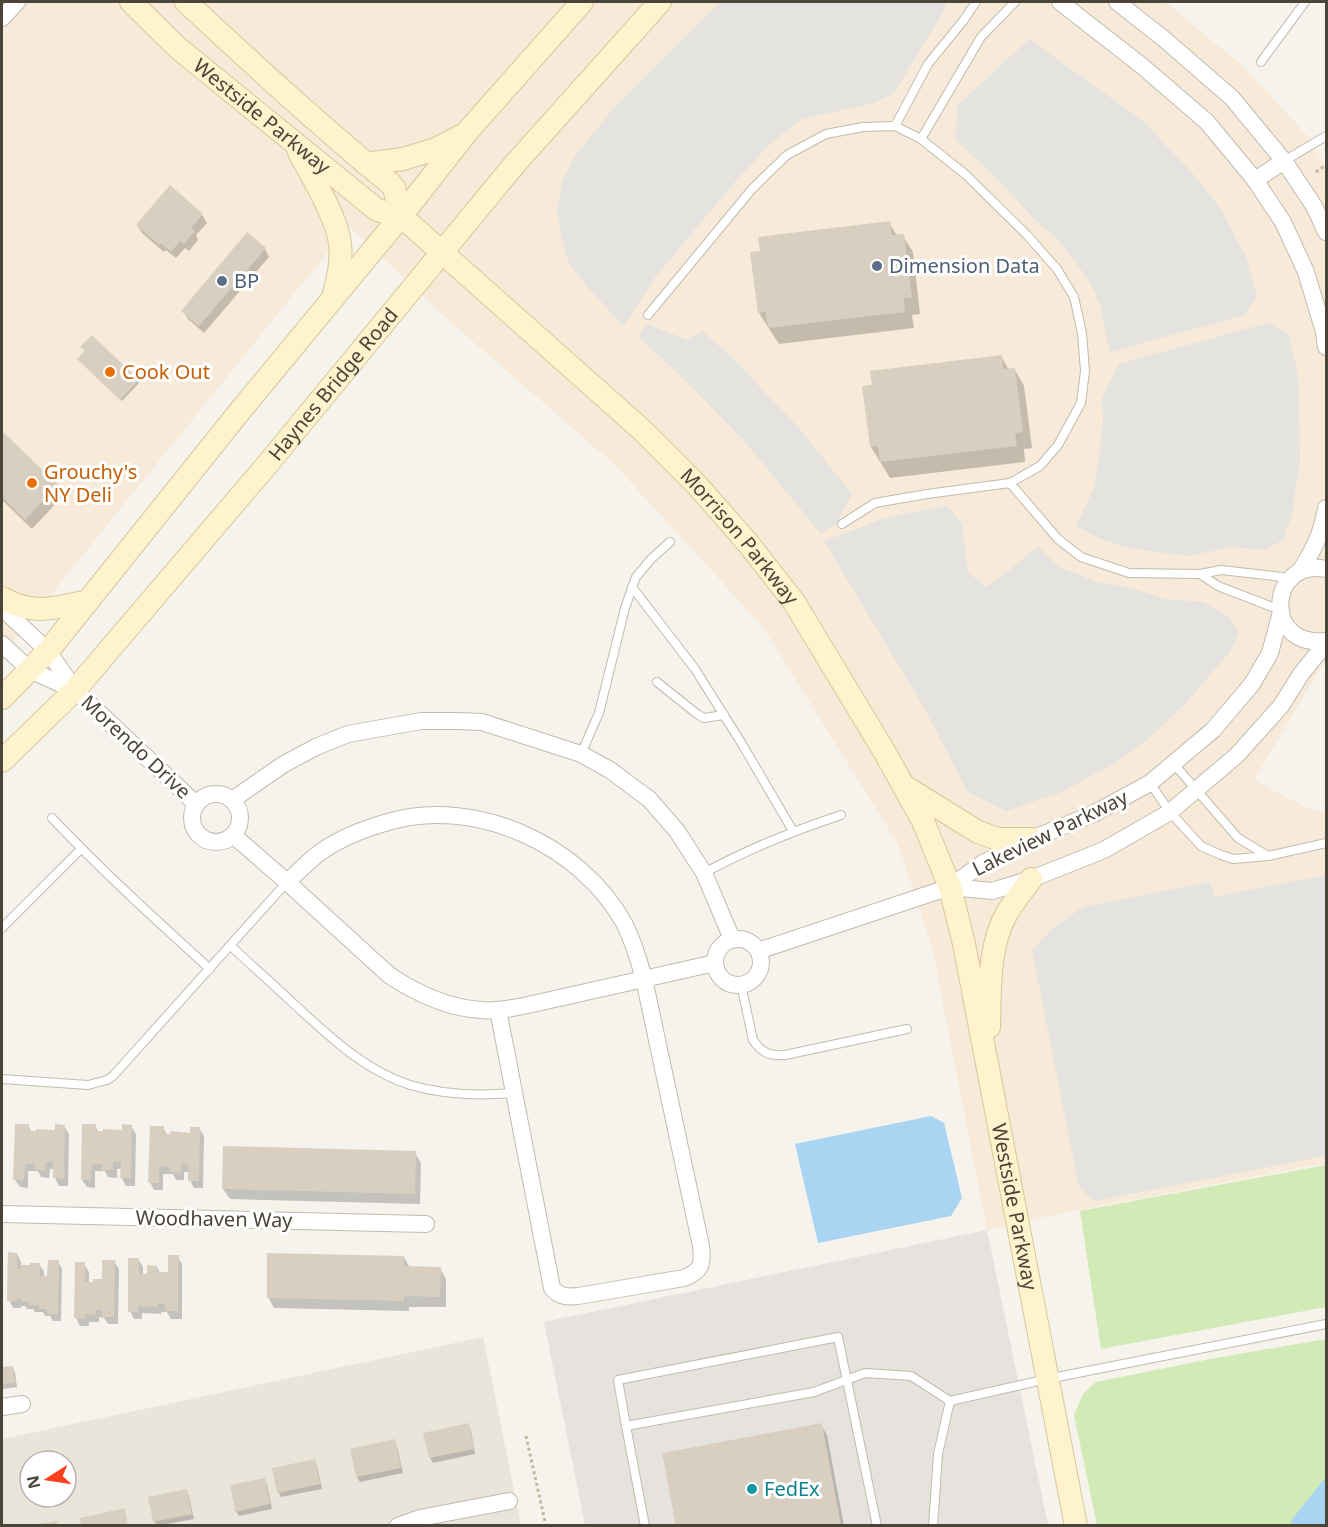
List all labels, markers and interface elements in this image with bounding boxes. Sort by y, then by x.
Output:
street label: Westside Parkway [188,52,337,180]
place label: Dimension Data [889,252,1040,279]
marker: Dimension Data [870,259,884,273]
place label: BP [234,267,259,294]
marker: BP [215,274,229,288]
street label: Haynes Bridge Road [262,302,404,466]
place label: Cook Out [122,358,210,385]
marker: Cook Out [103,365,117,379]
place label: Grouchy's NY Deli [44,458,137,508]
street label: Morrison Parkway [675,462,806,611]
marker: Grouchy's NY Deli [25,476,39,490]
street label: Morendo Drive [76,689,197,805]
street label: Lakeview Parkway [968,783,1133,882]
street label: Westside Parkway [986,1121,1044,1293]
street label: Woodhaven Way [135,1204,293,1233]
north arrow [18,1449,78,1509]
text: N [21,1473,45,1491]
place label: FedEx [764,1475,820,1502]
marker: FedEx [745,1482,759,1496]

